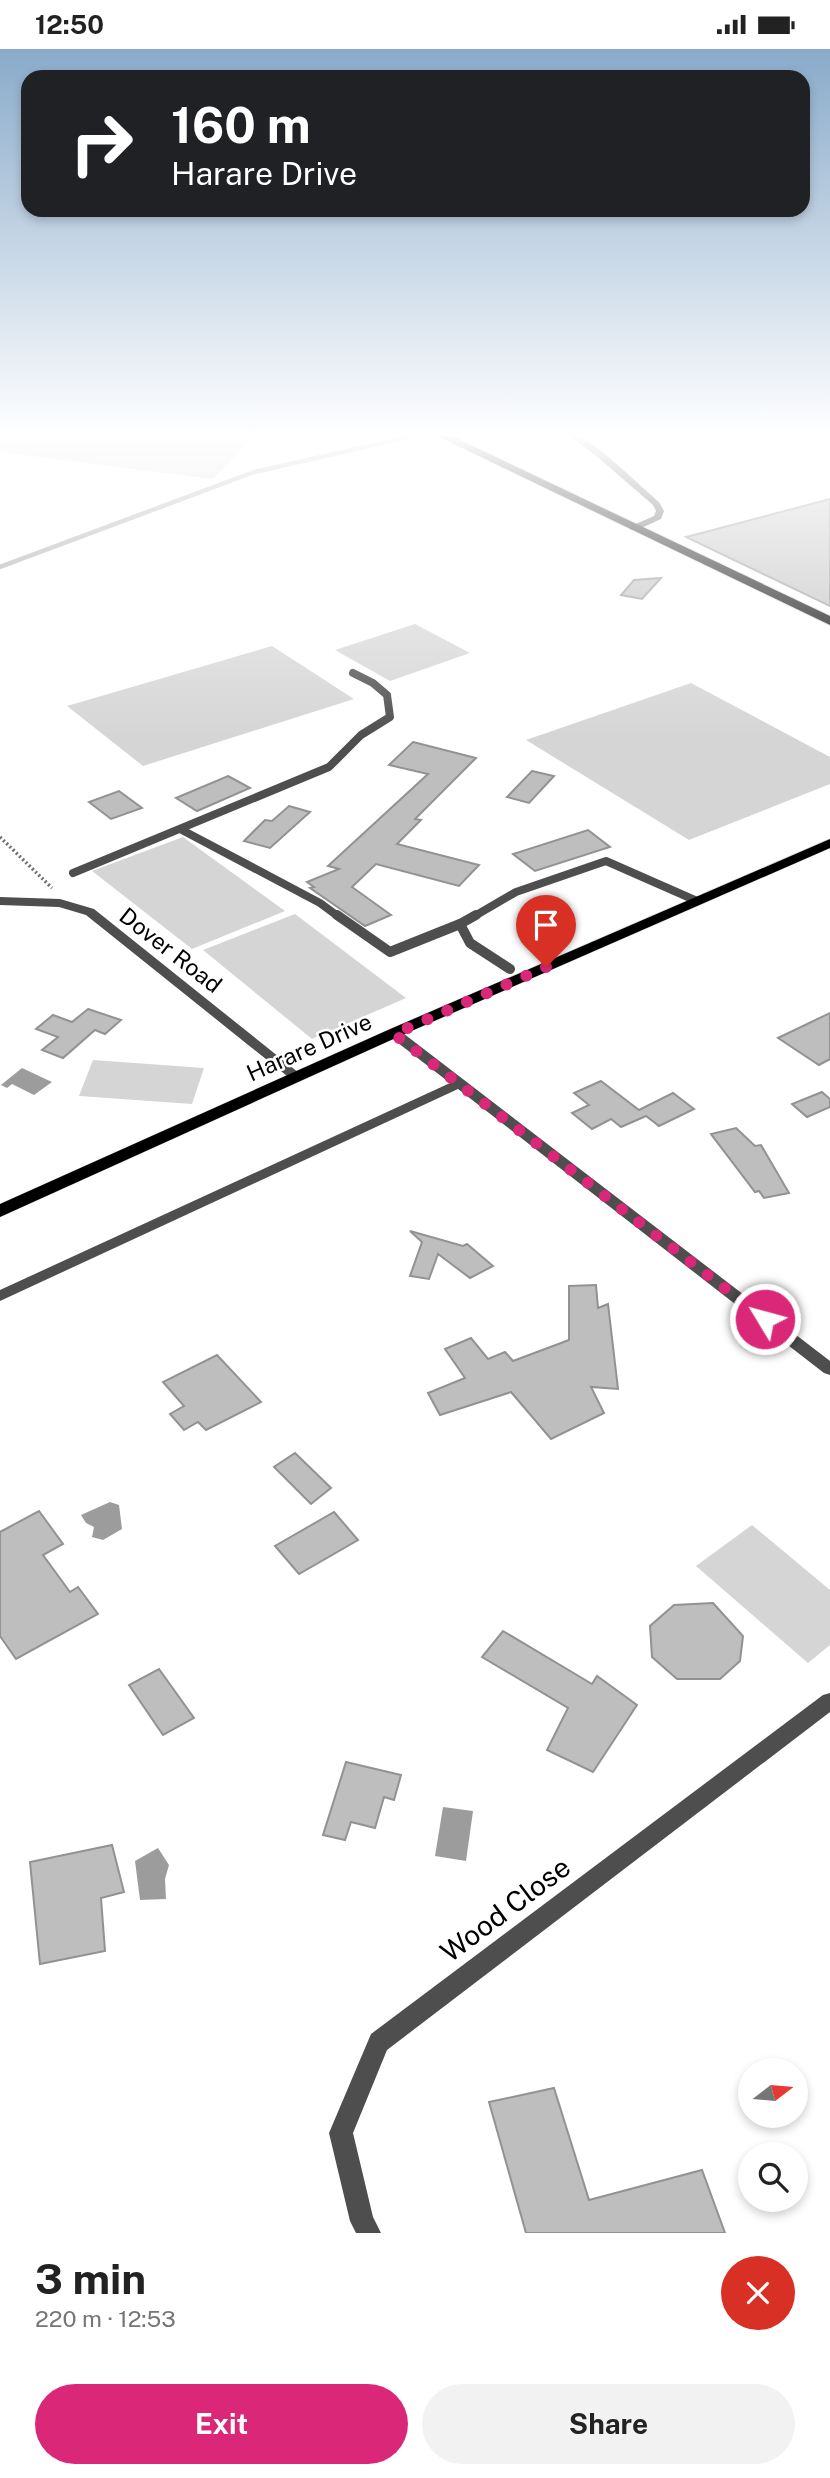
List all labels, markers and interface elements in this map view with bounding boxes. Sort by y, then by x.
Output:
text: 12:50 [35,9,104,40]
text: 160 m [171,96,311,154]
icon: right [56,98,147,189]
text: Harare Drive [171,155,357,192]
pin [516,895,576,967]
street label: Dover Road [115,902,227,998]
icon: arrive [527,906,565,944]
street label: Harare Drive [242,1007,376,1087]
position arrow [728,1282,802,1356]
street label: Wood Close [434,1850,576,1968]
north arrow [738,2058,808,2128]
map controls [738,2058,808,2212]
button: search [738,2142,808,2212]
text: 3 min [35,2254,146,2303]
button: close [721,2256,795,2330]
text: 220 m · 12:53 [35,2305,176,2332]
button: Exit [35,2384,408,2464]
button: Share [422,2384,795,2464]

